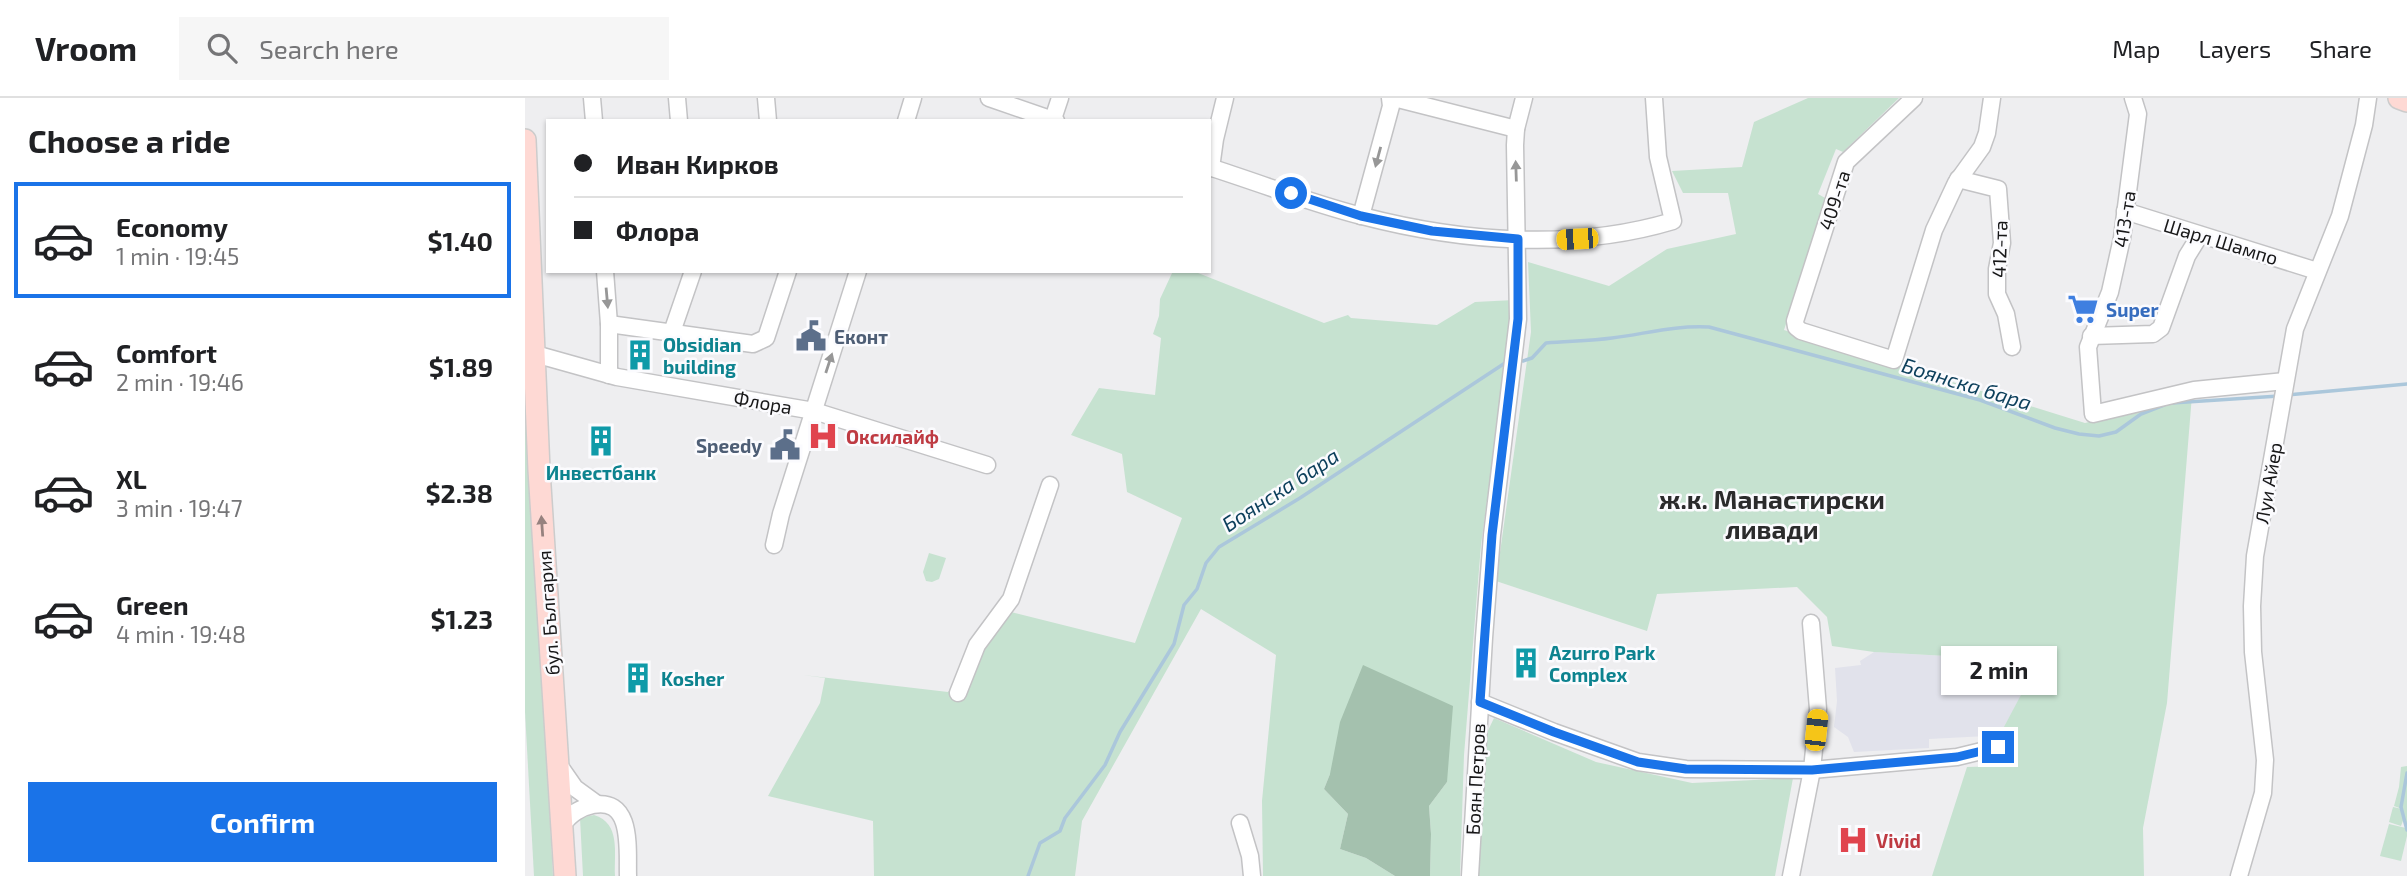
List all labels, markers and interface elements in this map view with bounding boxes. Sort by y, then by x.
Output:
search box [179,17,669,80]
text: Vroom [35,28,137,68]
icon: search [203,29,241,67]
text: Search here [259,33,399,64]
text: Map [2112,34,2160,63]
text: Layers [2198,34,2271,63]
text: Share [2309,34,2372,63]
text: Choose a ride [28,121,231,159]
one-way arrow [1372,146,1383,168]
text: Иван Кирков [616,148,779,179]
one-way arrow [1511,160,1522,182]
street label: 409-та [1814,167,1854,233]
route start [1275,177,1307,209]
street label: 413-та [2108,189,2140,249]
icon: car [32,209,95,272]
text: Economy [116,211,228,242]
street label: Шарл Шампо [2161,213,2281,269]
text: Флора [616,215,699,246]
street label: 412-та [1987,220,2011,278]
text: $1.40 [427,225,493,256]
car [1556,227,1599,251]
text: 1 min · 19:45 [116,242,239,270]
one-way arrow [602,287,613,309]
supermarket icon: Super [2066,292,2100,326]
place label: Super [2106,298,2159,321]
public building icon: Еконт [794,319,828,353]
place label: Еконт [834,325,888,348]
place label: Obsidian building [663,333,742,378]
icon: car [32,335,95,398]
text: Comfort [116,337,217,368]
building icon: Obsidian building [623,338,657,372]
text: $1.89 [429,351,493,382]
water label: Боянска бара [1899,351,2035,415]
one-way arrow [824,353,835,374]
text: 2 min · 19:46 [116,368,244,396]
street label: Флора [732,386,794,418]
hospital icon: Оксилайф [806,419,840,453]
building icon: Инвестбанк [584,424,618,458]
place label: Оксилайф [846,425,939,448]
public building icon: Speedy [768,428,802,462]
place label: Speedy [696,434,762,458]
street label: Луи Айер [2250,441,2287,526]
water label: Боянска бара [1217,442,1343,536]
icon: car [32,461,95,524]
place label: Инвестбанк [546,461,657,484]
text: XL [116,463,147,494]
text: $2.38 [426,477,493,508]
district label: ж.к. Манастирски ливади [1659,483,1885,544]
text: 3 min · 19:47 [116,494,242,522]
one-way arrow [537,514,548,536]
street label: бул. България [532,550,565,676]
icon: car [32,587,95,650]
text: Green [116,589,189,620]
text: $1.23 [430,603,493,634]
text: 4 min · 19:48 [116,620,246,648]
place label: Azurro Park Complex [1549,641,1656,686]
building icon: Azurro Park Complex [1509,646,1543,680]
callout: 2 min [1940,646,2056,694]
text: 2 min [1970,656,2028,684]
building icon: Kosher [621,661,655,695]
place label: Kosher [661,667,724,690]
car [1804,708,1829,752]
street label: Боян Петров [1461,722,1489,836]
route end [1982,731,2014,763]
button: Confirm [28,782,497,862]
hospital icon: Vivid [1836,823,1870,857]
place label: Vivid [1876,829,1921,852]

